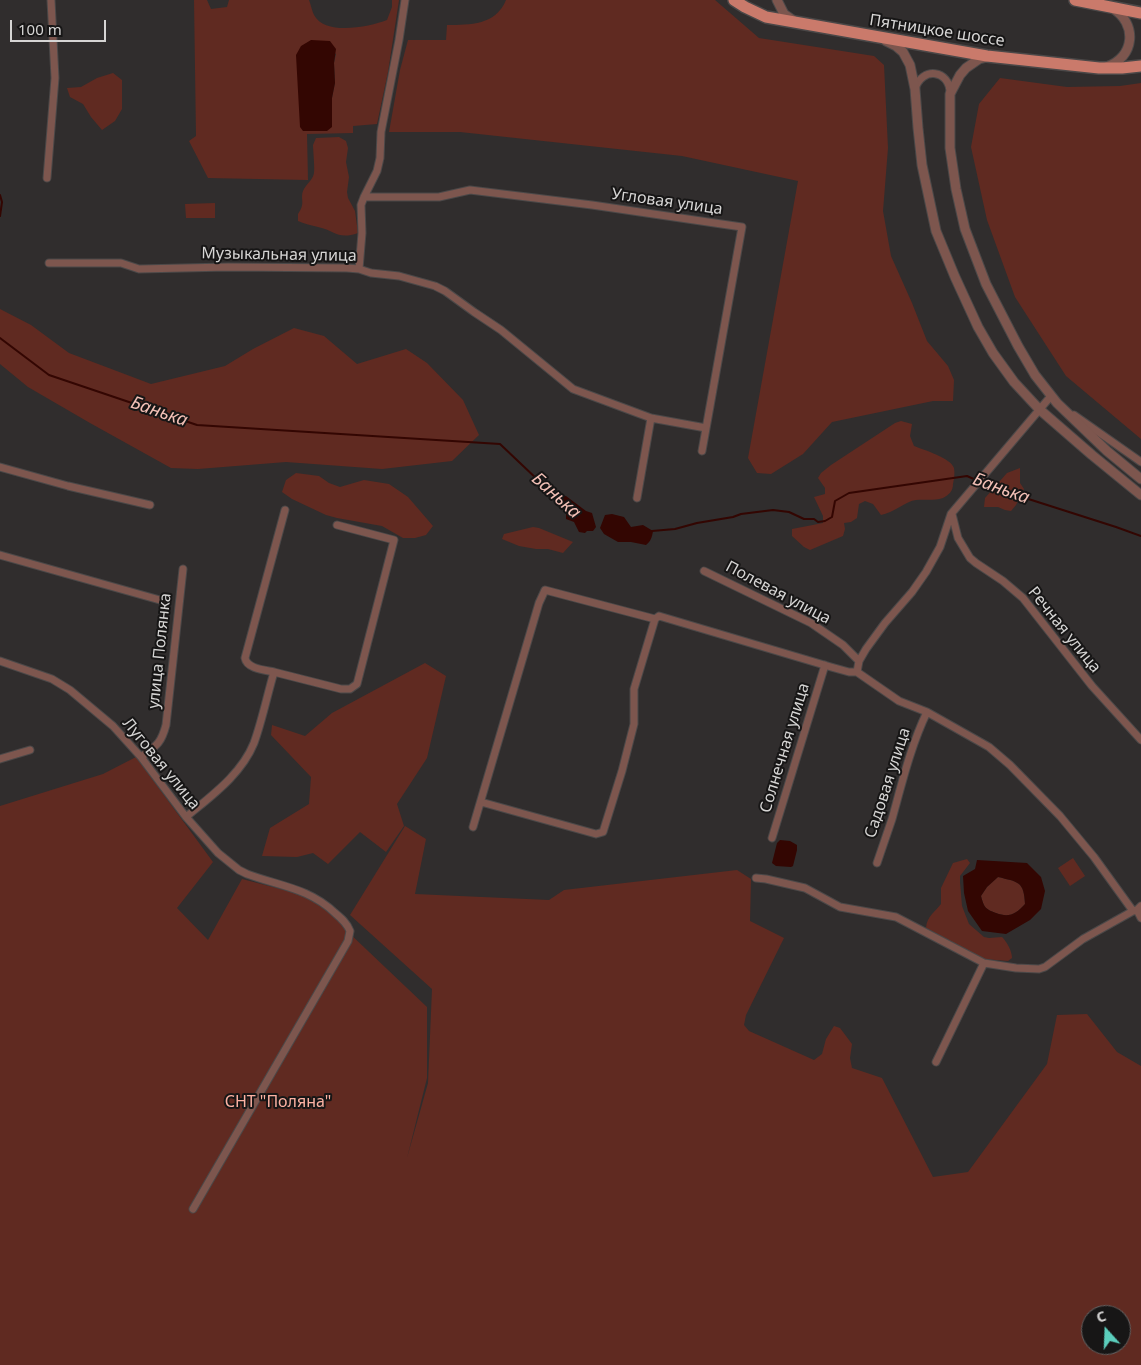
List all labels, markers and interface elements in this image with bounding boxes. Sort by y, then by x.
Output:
scale bar [12,10,109,42]
street label: Пятницкое шоссе [868,11,1006,51]
text: 100 m [18,19,62,39]
street label: Угловая улица [610,185,724,219]
street label: Музыкальная улица [201,244,357,266]
water label: Банька [128,392,190,432]
water label: Банька [527,468,585,524]
water label: Банька [970,469,1032,509]
street label: Полевая улица [722,557,834,629]
street label: Речная улица [1023,583,1105,677]
street label: улица Полянка [144,592,176,710]
street label: Солнечная улица [756,681,814,815]
street label: Луговая улица [118,714,204,814]
street label: Садовая улица [861,725,915,841]
park label: СНТ "Поляна" [225,1092,331,1112]
north arrow [1081,1305,1131,1355]
text: С [1094,1306,1109,1327]

